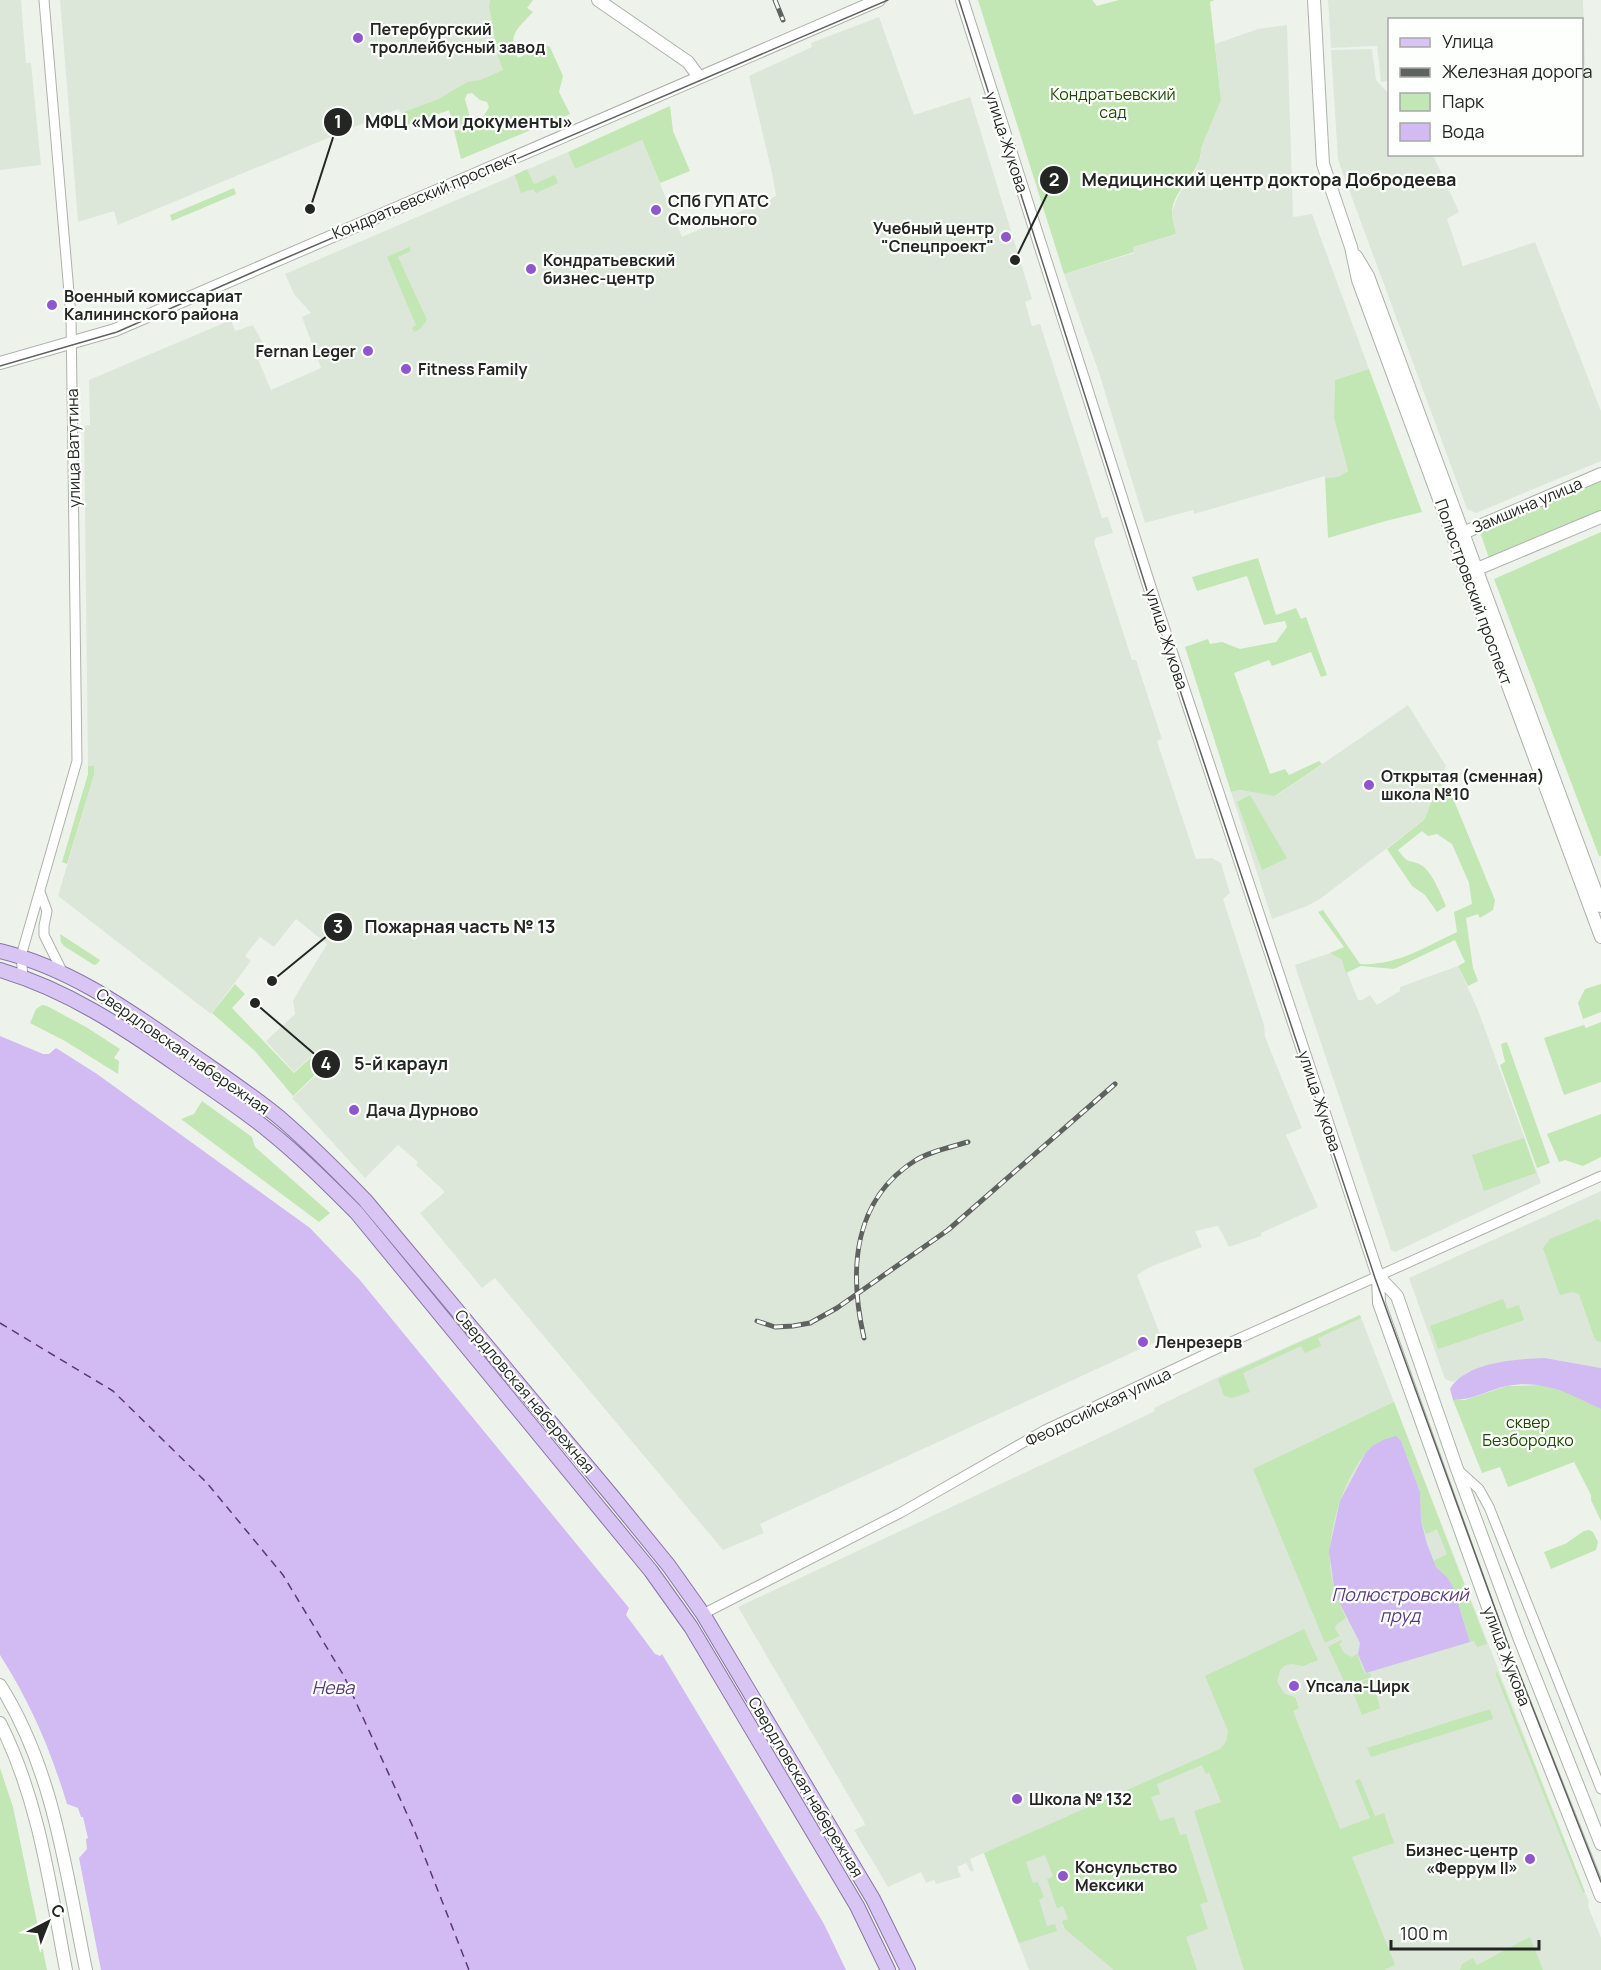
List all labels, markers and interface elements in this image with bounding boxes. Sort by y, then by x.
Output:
place label: Петербургский троллейбусный завод [370,18,545,58]
legend [1388,18,1583,156]
text: Улица [1442,29,1494,53]
marker: Петербургский троллейбусный завод [351,31,365,45]
text: Железная дорога [1442,59,1593,83]
park label: Кондратьевский сад [1050,83,1176,123]
street label: улица Жукова [980,89,1034,195]
text: Парк [1442,89,1485,113]
callout: МФЦ «Мои документы» [323,104,585,140]
text: 1 [334,109,342,133]
text: МФЦ «Мои документы» [365,109,573,133]
text: Вода [1442,119,1484,143]
street label: Кондратьевский проспект [329,146,521,244]
callout: Медицинский центр доктора Добродеева [1039,162,1468,198]
text: 2 [1049,167,1059,191]
text: Медицинский центр доктора Добродеева [1082,167,1456,191]
place label: СПб ГУП АТС Смольного [668,190,769,230]
marker: СПб ГУП АТС Смольного [649,203,663,217]
place label: Учебный центр "Спецпроект" [873,217,994,257]
marker: Учебный центр "Спецпроект" [999,230,1013,244]
place label: Кондратьевский бизнес-центр [543,249,675,289]
marker: Кондратьевский бизнес-центр [524,262,538,276]
place label: Военный комиссариат Калининского района [64,285,243,325]
marker: Военный комиссариат Калининского района [45,298,59,312]
place label: Fernan Leger [255,340,356,362]
marker: Fernan Leger [361,344,375,358]
place label: Fitness Family [418,358,527,380]
marker: Fitness Family [399,362,413,376]
street label: улица Ватутина [61,388,85,508]
street label: Замшина улица [1469,472,1585,538]
street label: Полюстровский проспект [1430,496,1518,688]
street label: улица Жукова [1140,586,1194,692]
place label: Открытая (сменная) школа №10 [1381,765,1545,805]
marker: Открытая (сменная) школа №10 [1362,778,1376,792]
callout: Пожарная часть № 13 [323,909,568,945]
text: 3 [333,914,343,938]
text: Пожарная часть № 13 [364,914,556,938]
street label: Свердловская набережная [92,983,274,1119]
callout: 5-й караул [311,1046,460,1082]
street label: улица Жукова [1293,1048,1347,1154]
text: 4 [321,1051,332,1075]
text: 5-й караул [354,1051,448,1075]
place label: Дача Дурново [366,1099,479,1121]
marker: Дача Дурново [347,1103,361,1117]
street label: Свердловская набережная [450,1305,600,1477]
place label: Ленрезерв [1155,1331,1242,1353]
marker: Ленрезерв [1136,1335,1150,1349]
street label: Феодосийская улица [1022,1362,1174,1452]
park label: сквер Безбородко [1482,1411,1574,1451]
water label: Полюстровский пруд [1332,1582,1470,1627]
street label: улица Жукова [1478,1603,1536,1709]
water label: Нева [312,1675,355,1699]
place label: Упсала-Цирк [1306,1675,1410,1697]
marker: Упсала-Цирк [1287,1679,1301,1693]
street label: Свердловская набережная [743,1693,869,1881]
place label: Школа № 132 [1029,1788,1132,1810]
marker: Школа № 132 [1010,1792,1024,1806]
place label: Бизнес-центр «Феррум II» [1406,1839,1518,1879]
marker: Бизнес-центр «Феррум II» [1523,1852,1537,1866]
place label: Консульство Мексики [1075,1856,1177,1896]
marker: Консульство Мексики [1056,1869,1070,1883]
north arrow [18,1892,78,1952]
text: С [46,1899,70,1923]
scale bar [1391,1913,1540,1951]
text: 100 m [1400,1921,1448,1945]

